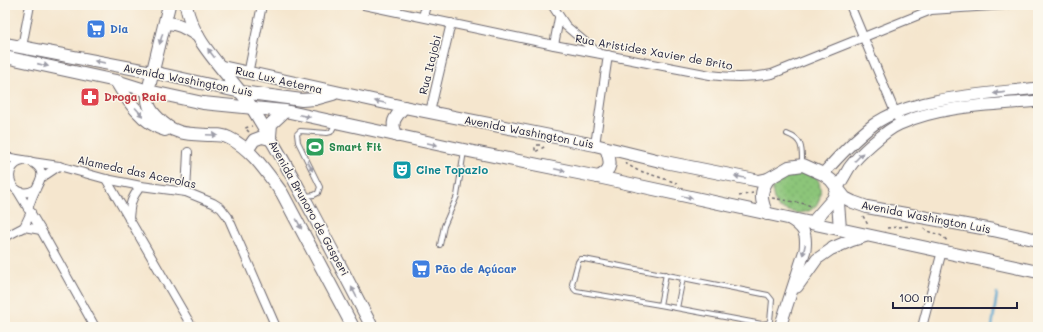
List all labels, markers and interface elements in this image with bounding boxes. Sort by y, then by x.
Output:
supermarket icon: Dia [85,18,107,40]
place label: Dia [110,21,129,36]
street label: Rua Aristides Xavier de Brito [574,30,734,73]
one-way arrow [158,33,164,45]
street label: Rua Itajobi [415,34,444,96]
one-way arrow [207,48,215,58]
one-way arrow [94,59,106,65]
street label: Avenida Washington Luis [122,60,254,99]
one-way arrow [37,62,49,68]
street label: Rua Lux Aeterna [234,62,324,97]
pharmacy icon: Droga Raia [79,86,101,108]
place label: Droga Raia [104,89,167,104]
one-way arrow [993,89,1005,96]
one-way arrow [374,99,386,105]
one-way arrow [135,107,144,118]
street label: Avenida Washington Luis [463,112,595,151]
one-way arrow [299,113,312,119]
one-way arrow [206,131,218,138]
sports icon: Smart Fit [304,136,326,158]
street label: Avenida Brunoro de Gasperi [266,137,353,278]
place label: Smart Fit [329,139,382,154]
one-way arrow [426,141,439,147]
street label: Alameda das Acerolas [76,152,198,191]
one-way arrow [854,152,864,162]
theatre icon: Cine Topazio [391,159,413,181]
one-way arrow [307,160,314,172]
place label: Cine Topazio [416,162,489,177]
one-way arrow [554,167,566,173]
one-way arrow [734,174,746,180]
one-way arrow [681,195,693,201]
street label: Avenida Washington Luis [860,197,992,236]
one-way arrow [295,219,302,230]
one-way arrow [801,244,807,256]
supermarket icon: Pão de Açúcar [410,258,432,280]
place label: Pão de Açúcar [435,261,517,276]
scale bar [893,284,1017,310]
one-way arrow [351,287,357,298]
text: 100 m [899,289,933,305]

